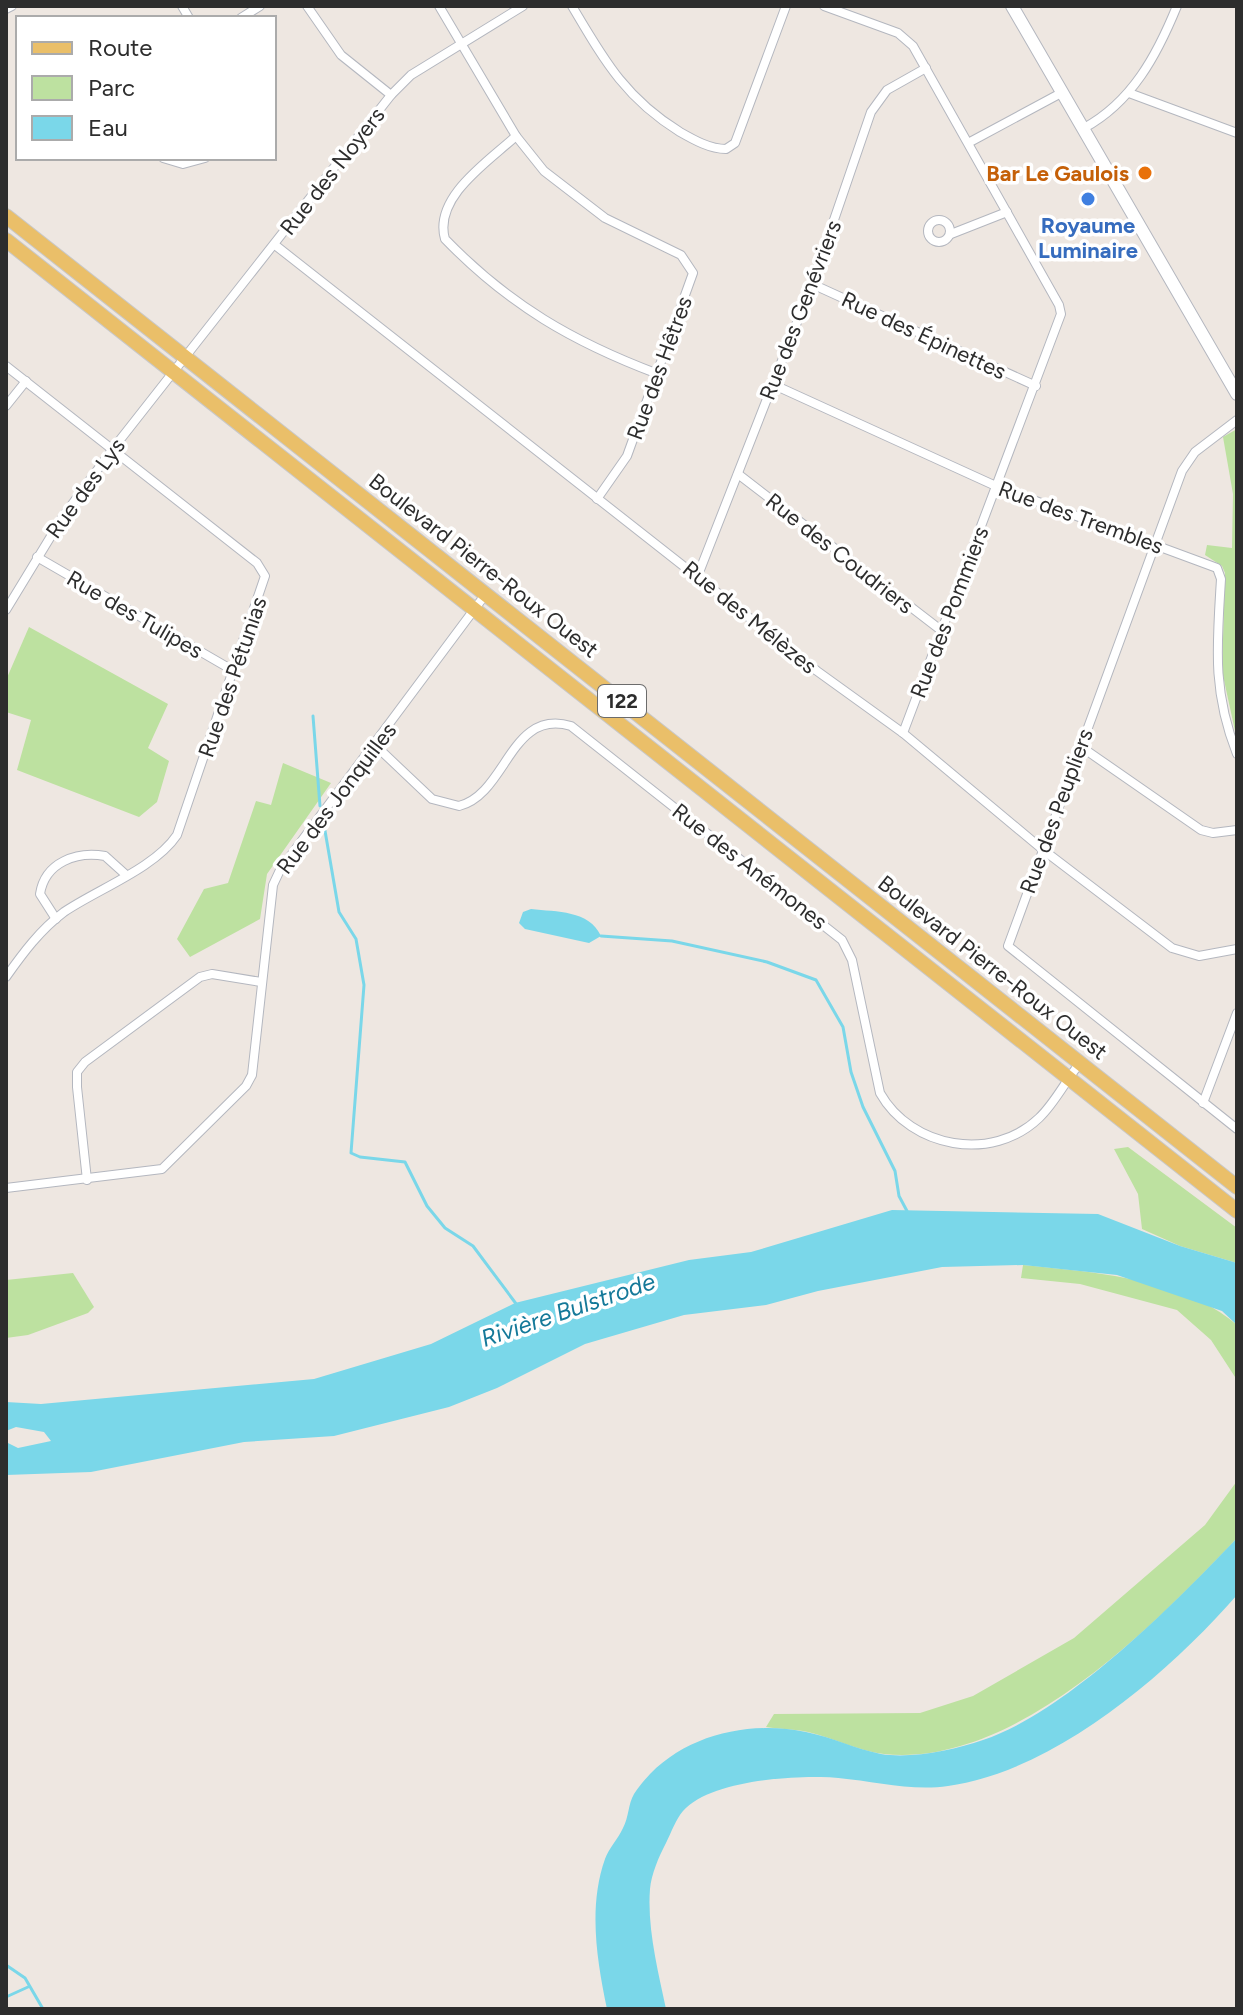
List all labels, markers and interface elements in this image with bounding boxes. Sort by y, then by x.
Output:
legend [16,16,276,160]
text: Route [88,33,152,62]
text: Parc [88,73,135,102]
street label: Rue des Noyers [274,102,391,241]
text: Eau [88,113,128,142]
place label: Bar Le Gaulois [986,160,1129,187]
marker: Bar Le Gaulois [1136,164,1154,182]
marker: Royaume Luminaire [1079,190,1097,208]
place label: Royaume Luminaire [1038,212,1138,264]
street label: Rue des Genévriers [754,216,847,404]
street label: Rue des Épinettes [837,286,1010,385]
street label: Rue des Hêtres [621,293,698,444]
street label: Rue des Lys [40,433,131,544]
street label: Boulevard Pierre-Roux Ouest [364,467,604,663]
street label: Rue des Trembles [995,475,1167,560]
street label: Rue des Coudriers [760,487,919,619]
street label: Rue des Pommiers [904,523,995,702]
street label: Rue des Mélèzes [677,555,822,680]
street label: Rue des Tulipes [62,565,208,664]
street label: Rue des Pétunias [192,593,273,761]
road number: 122 [598,685,646,717]
street label: Rue des Jonquilles [271,717,402,879]
street label: Rue des Peupliers [1014,725,1099,897]
street label: Rue des Anémones [667,797,833,935]
street label: Boulevard Pierre-Roux Ouest [873,869,1113,1065]
water label: Rivière Bulstrode [477,1266,659,1353]

